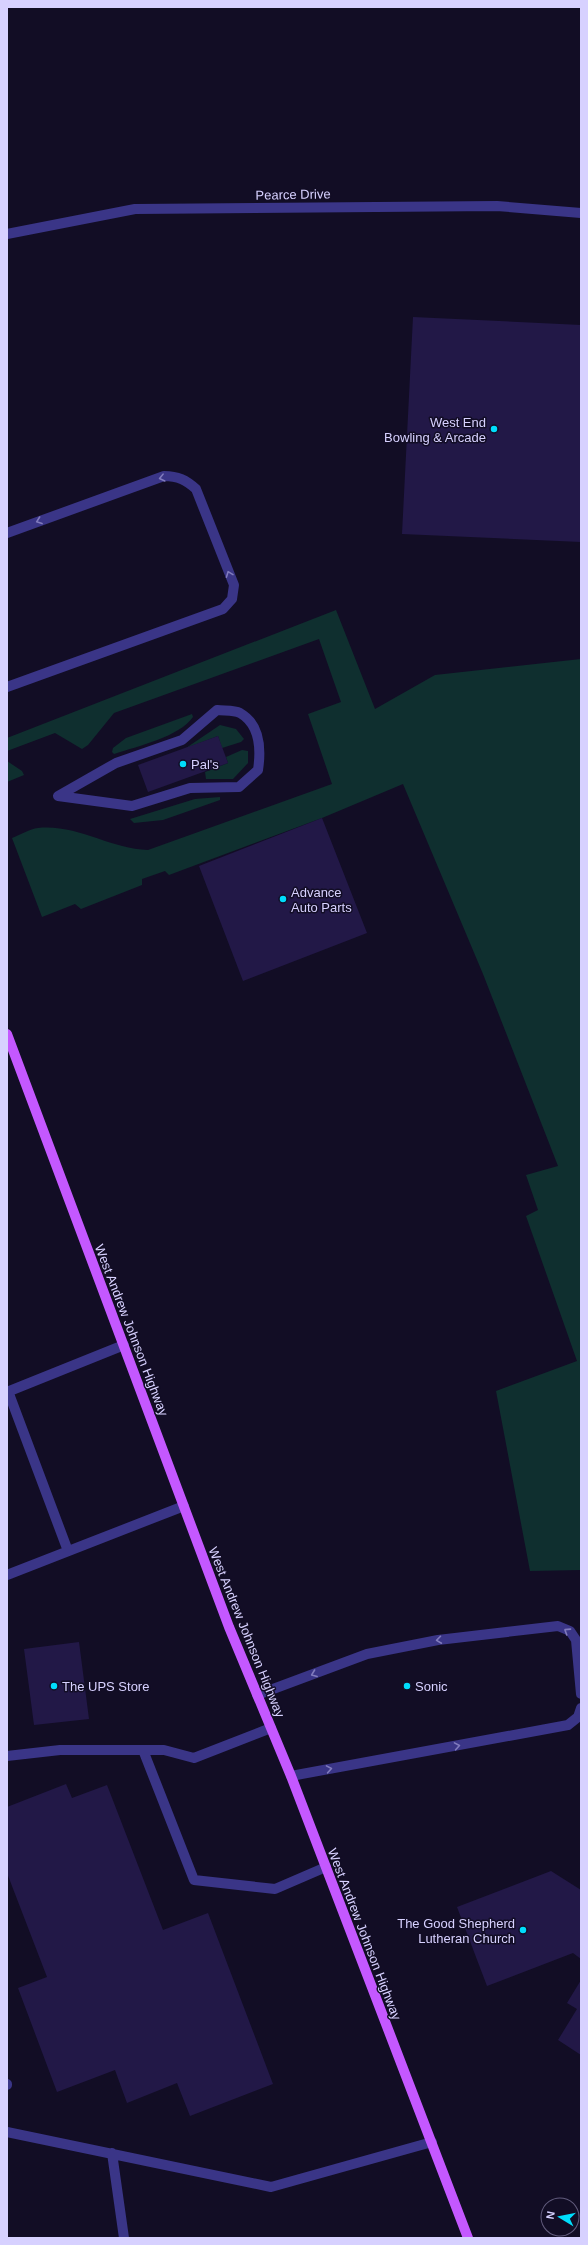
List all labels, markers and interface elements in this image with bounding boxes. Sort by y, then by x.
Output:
street label: Pearce Drive [255,186,331,203]
place label: West End Bowling & Arcade [384,415,486,445]
marker: West End Bowling & Arcade [489,424,499,434]
one-way arrow [158,473,165,481]
one-way arrow [36,517,43,525]
one-way arrow [226,571,234,578]
place label: Pal's [191,757,219,772]
marker: Pal's [178,759,188,769]
place label: Advance Auto Parts [291,885,352,915]
marker: Advance Auto Parts [278,894,288,904]
street label: West Andrew Johnson Highway [92,1242,171,1419]
street label: West Andrew Johnson Highway [205,1545,288,1720]
one-way arrow [564,1629,571,1636]
one-way arrow [436,1635,442,1644]
one-way arrow [310,1669,317,1677]
place label: The UPS Store [62,1679,149,1694]
place label: Sonic [415,1679,448,1694]
marker: The UPS Store [49,1681,59,1691]
marker: Sonic [402,1681,412,1691]
one-way arrow [454,1742,460,1750]
one-way arrow [326,1766,332,1774]
street label: West Andrew Johnson Highway [325,1846,404,2023]
place label: The Good Shepherd Lutheran Church [397,1916,515,1946]
marker: The Good Shepherd Lutheran Church [518,1925,528,1935]
north arrow [540,2197,580,2237]
text: N [544,2210,557,2220]

